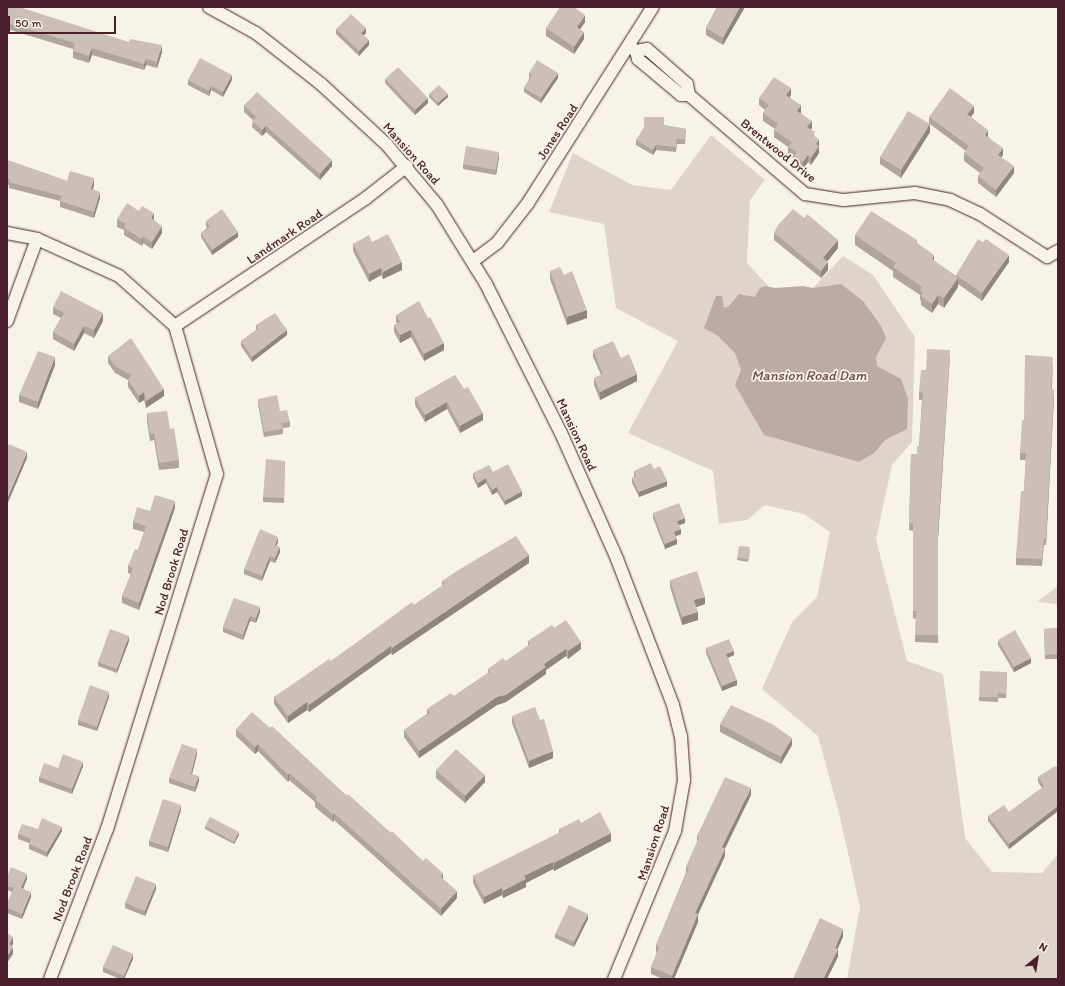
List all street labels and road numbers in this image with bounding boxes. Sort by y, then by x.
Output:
street label: Jones Road [534,101,582,163]
street label: Brentwood Drive [737,116,819,186]
street label: Mansion Road [379,120,443,188]
street label: Landmark Road [244,206,326,268]
street label: Mansion Road [552,396,600,474]
street label: Nod Brook Road [151,527,193,617]
street label: Mansion Road [634,803,674,883]
street label: Nod Brook Road [50,834,96,924]

